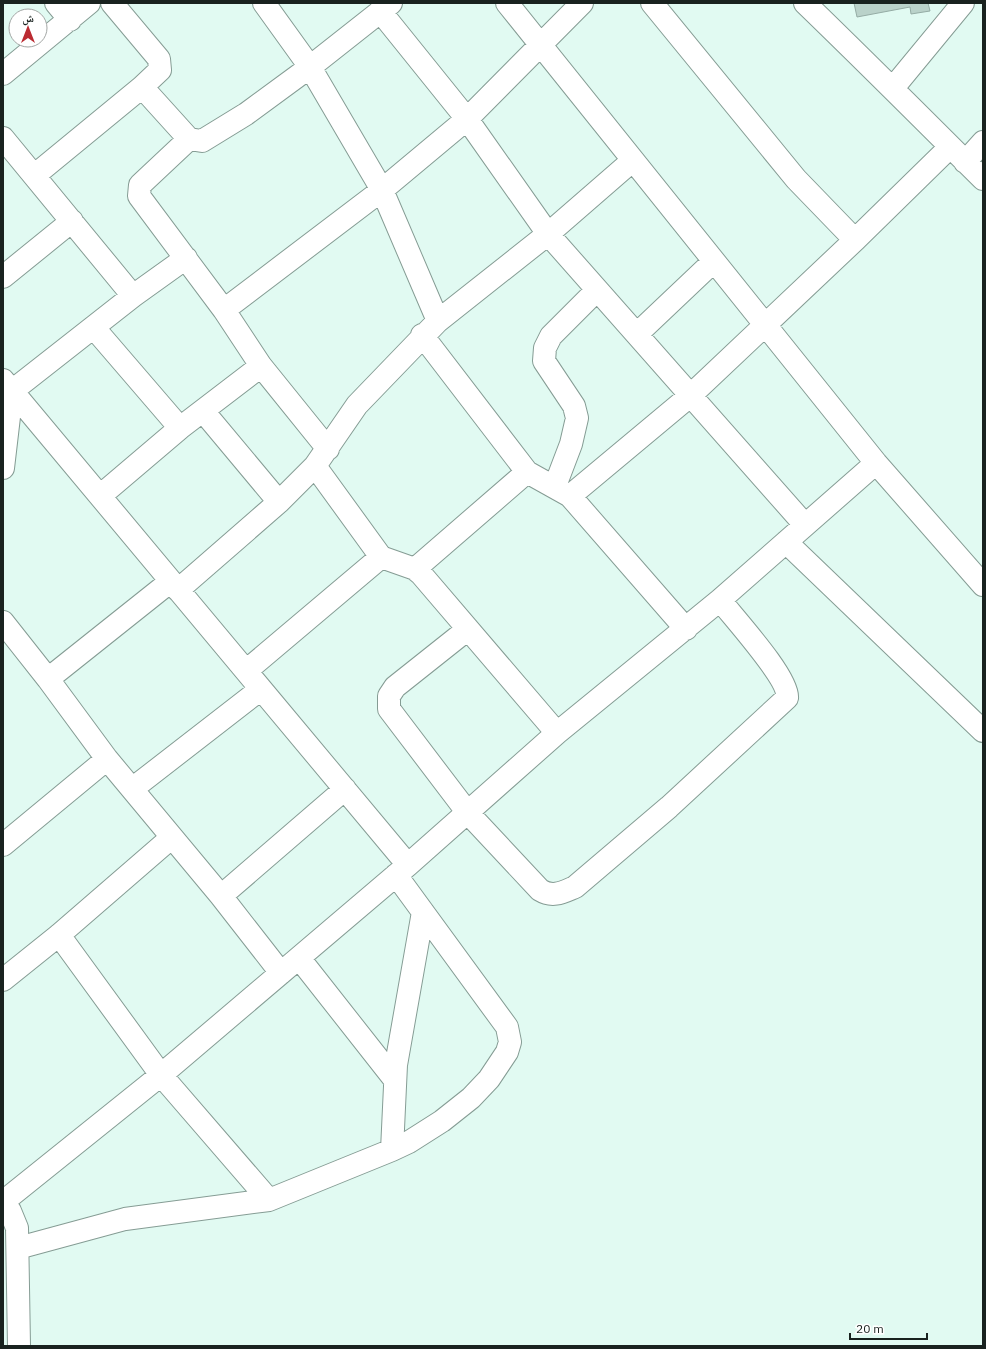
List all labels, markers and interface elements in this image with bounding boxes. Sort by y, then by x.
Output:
north arrow [8,8,48,48]
text: ش [22,11,34,26]
scale bar [850,1315,927,1341]
text: 20 m [856,1321,884,1336]

